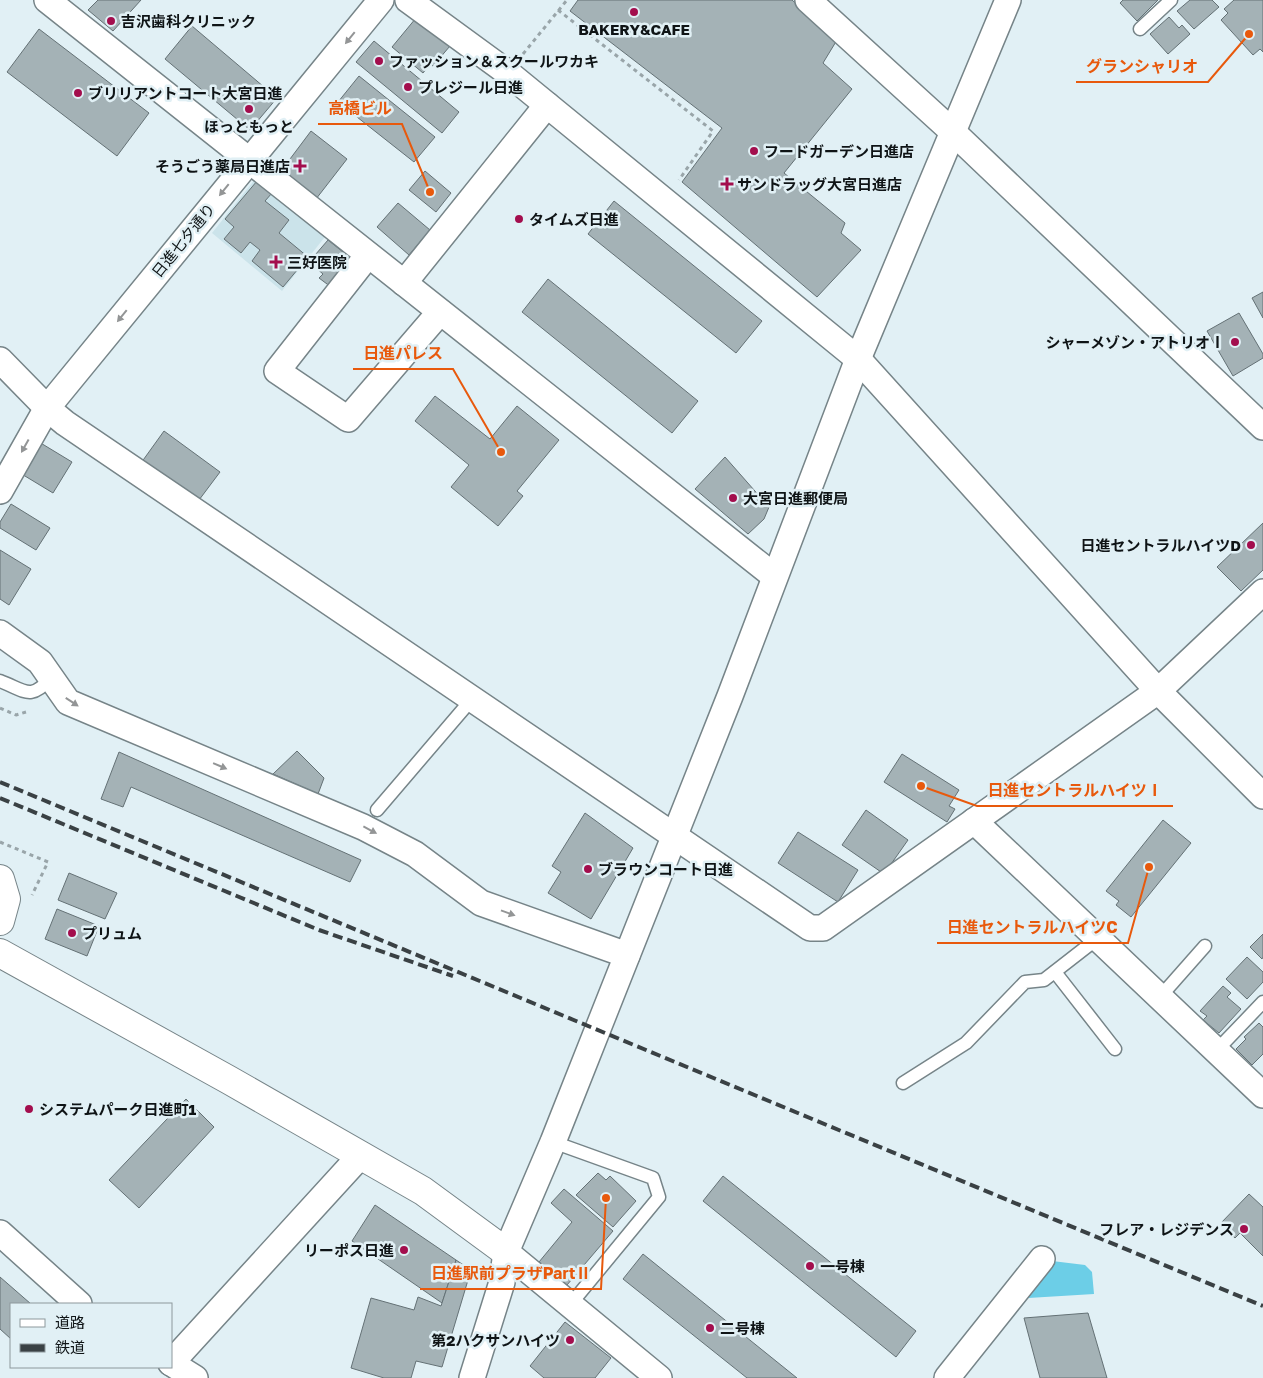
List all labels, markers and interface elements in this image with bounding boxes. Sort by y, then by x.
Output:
marker: BAKERY&CAFE [628,6,640,18]
place label: 吉沢歯科クリニック [121,12,256,30]
marker: 吉沢歯科クリニック [105,15,117,27]
place label: BAKERY&CAFE [578,20,690,38]
one-way arrow [344,31,355,44]
callout: グランシャリオ [1076,51,1208,82]
place label: ファッション＆スクールワカキ [389,52,599,70]
marker: ファッション＆スクールワカキ [373,55,385,67]
text: グランシャリオ [1086,56,1198,76]
place label: プレジール日進 [418,78,523,96]
marker: プレジール日進 [402,81,414,93]
place label: ブリリアントコート大宮日進 [88,84,282,102]
marker: ブリリアントコート大宮日進 [72,87,84,99]
callout: 高橋ビル [318,93,402,124]
text: 高橋ビル [328,98,392,118]
marker: ほっともっと [243,103,255,115]
place label: ほっともっと [204,117,294,135]
place label: フードガーデン日進店 [764,142,914,160]
marker: フードガーデン日進店 [748,145,760,157]
place label: そうごう薬局日進店 [155,157,290,175]
marker: そうごう薬局日進店 [294,160,306,172]
place label: サンドラッグ大宮日進店 [737,175,902,193]
marker: サンドラッグ大宮日進店 [721,178,733,190]
one-way arrow [219,183,230,196]
street label: 日進七夕通り [148,199,218,281]
place label: タイムズ日進 [529,210,619,228]
marker: タイムズ日進 [513,213,525,225]
place label: 三好医院 [287,253,347,271]
marker: 三好医院 [269,255,283,269]
one-way arrow [116,309,127,322]
place label: シャーメゾン・アトリオⅠ [1046,333,1225,351]
marker: シャーメゾン・アトリオⅠ [1229,336,1241,348]
callout: 日進パレス [353,338,453,369]
text: 日進パレス [363,343,443,363]
one-way arrow [21,439,29,453]
place label: 大宮日進郵便局 [743,489,848,507]
marker: 大宮日進郵便局 [727,492,739,504]
place label: 日進セントラルハイツD [1081,536,1241,554]
marker: 日進セントラルハイツD [1245,539,1257,551]
one-way arrow [65,698,78,707]
one-way arrow [213,763,227,771]
callout: 日進セントラルハイツⅠ [977,775,1173,806]
text: 日進セントラルハイツⅠ [987,780,1163,800]
one-way arrow [363,826,377,834]
place label: ブラウンコート日進 [598,860,733,878]
marker: ブラウンコート日進 [582,863,594,875]
one-way arrow [501,910,516,917]
callout: 日進セントラルハイツC [937,912,1128,943]
text: 日進セントラルハイツC [946,917,1118,937]
place label: プリュム [82,924,142,942]
marker: プリュム [66,927,78,939]
place label: システムパーク日進町1 [39,1100,197,1118]
marker: システムパーク日進町1 [23,1103,35,1115]
place label: フレア・レジデンス [1099,1220,1234,1238]
marker: フレア・レジデンス [1238,1223,1250,1235]
place label: リーポス日進 [304,1241,394,1259]
marker: リーポス日進 [398,1244,410,1256]
place label: 一号棟 [820,1257,865,1275]
callout: 日進駅前プラザPartⅡ [420,1258,601,1289]
marker: 一号棟 [804,1260,816,1272]
text: 日進駅前プラザPartⅡ [431,1263,591,1283]
legend [10,1303,172,1368]
text: 道路 [55,1313,85,1331]
place label: 二号棟 [720,1319,765,1337]
marker: 二号棟 [704,1322,716,1334]
place label: 第2ハクサンハイツ [431,1331,560,1349]
marker: 第2ハクサンハイツ [564,1334,576,1346]
text: 鉄道 [55,1338,85,1356]

